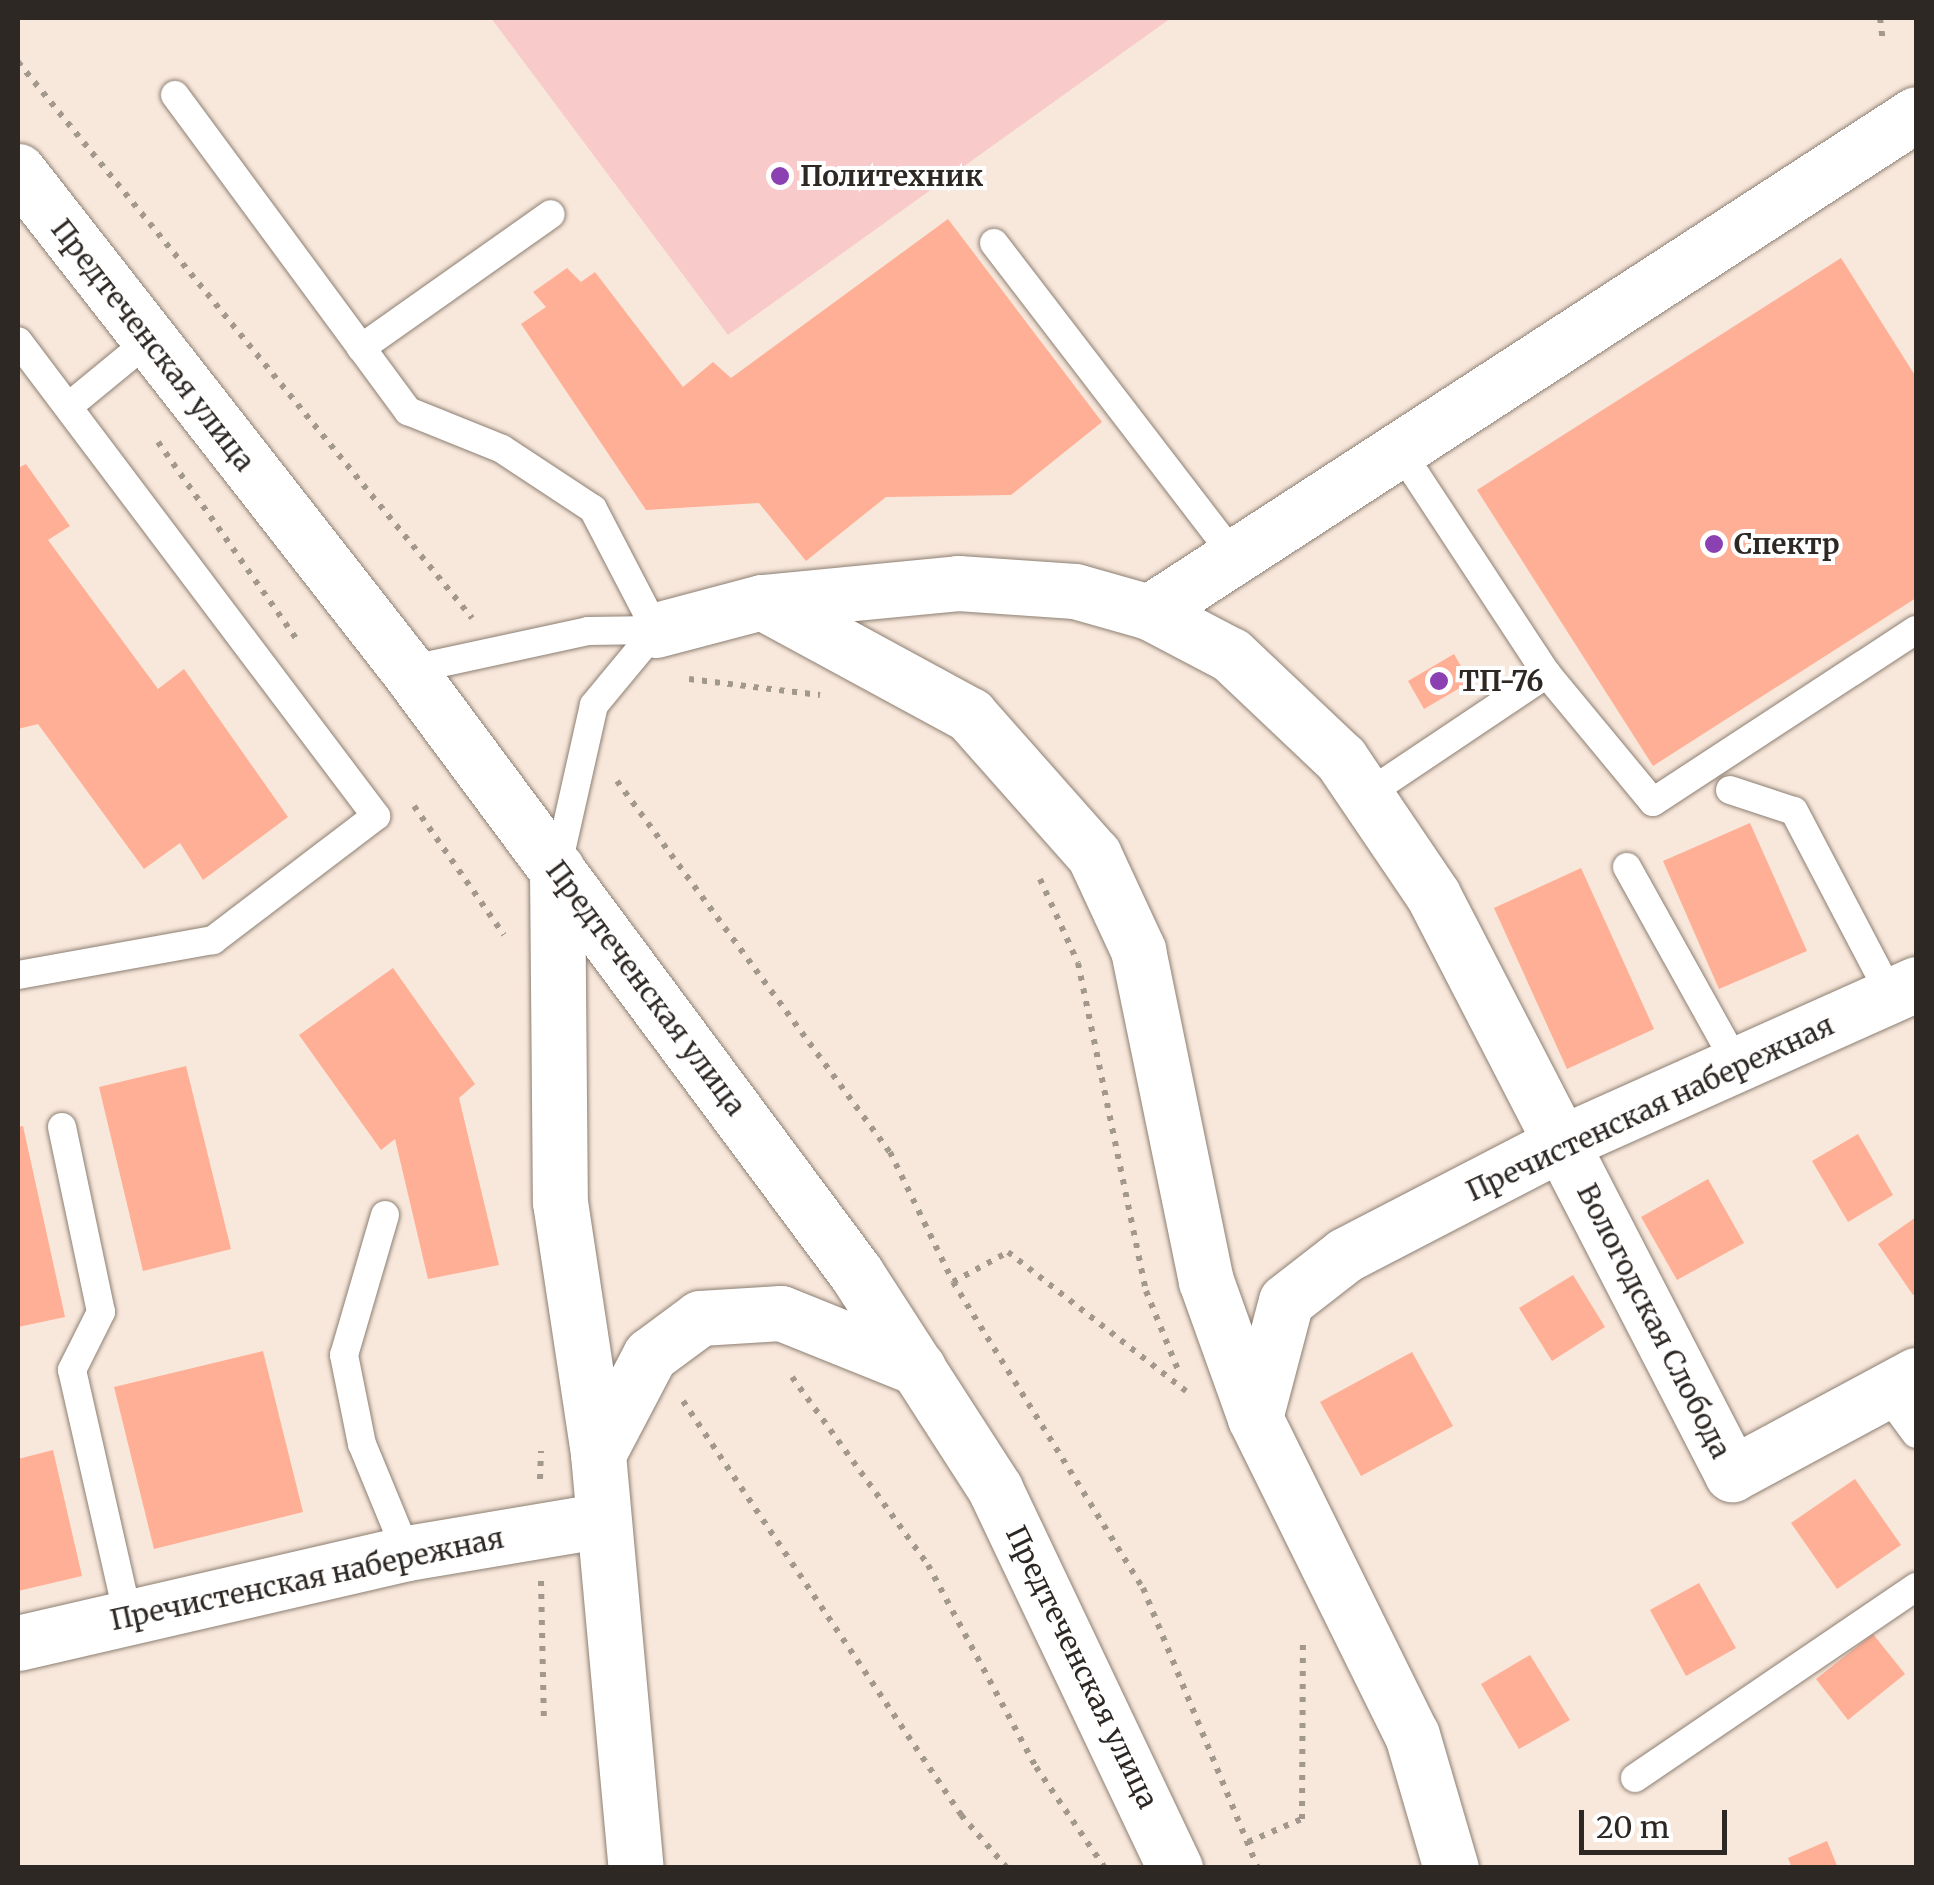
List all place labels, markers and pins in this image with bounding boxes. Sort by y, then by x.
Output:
place label: Политехник [800,159,983,193]
marker: Политехник [769,165,791,187]
place label: Спектр [1734,527,1840,561]
marker: Спектр [1703,533,1725,555]
place label: ТП-76 [1459,664,1543,698]
marker: ТП-76 [1428,670,1450,692]

